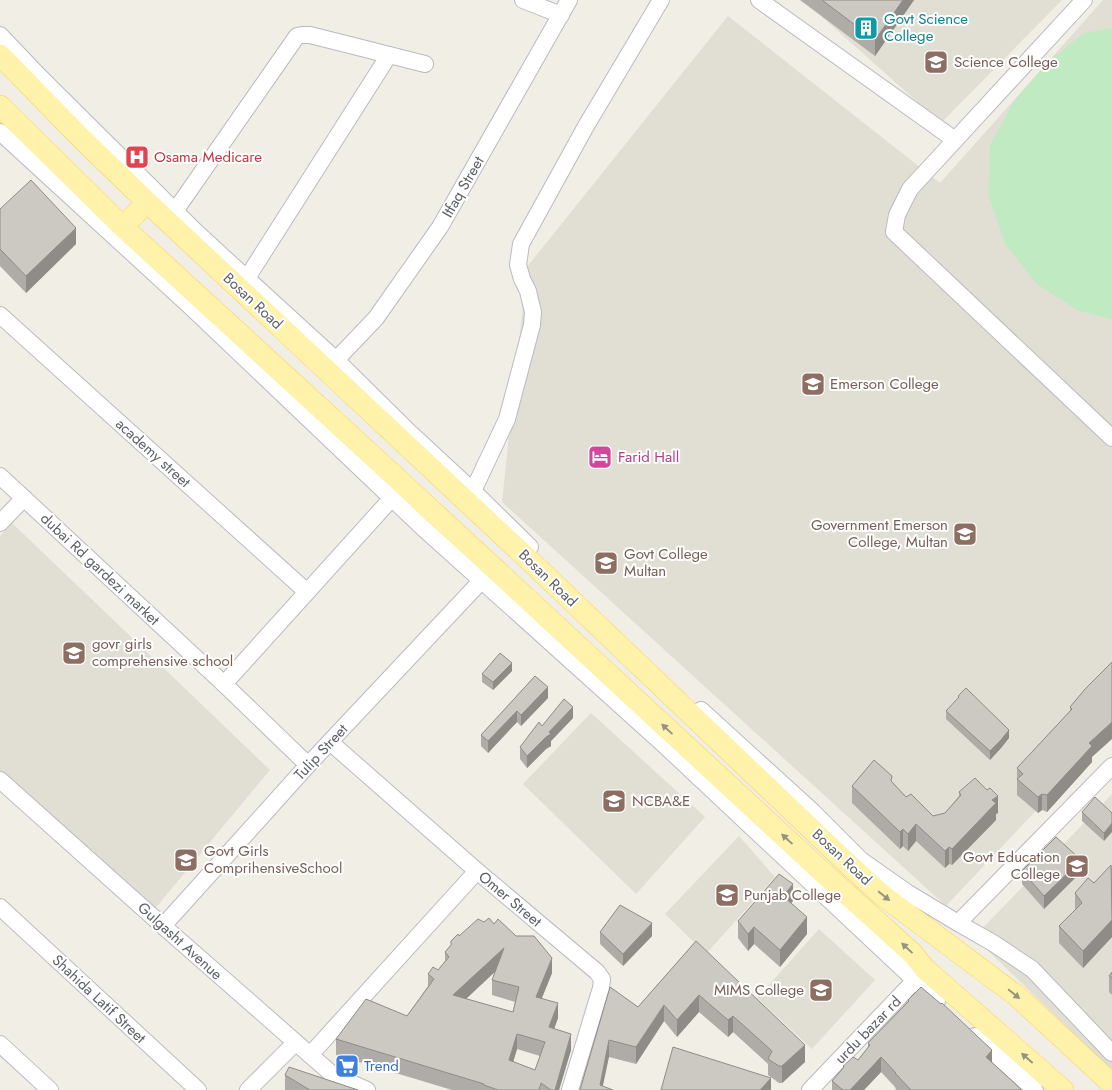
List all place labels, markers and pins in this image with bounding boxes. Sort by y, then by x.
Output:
place label: Govt Science College [884,8,968,47]
building icon: Govt Science College [853,15,879,41]
school or university icon: Science College [923,49,949,75]
place label: Science College [954,51,1058,73]
hospital icon: Osama Medicare [124,144,150,170]
place label: Osama Medicare [154,146,262,168]
school or university icon: Emerson College [800,371,826,397]
place label: Emerson College [830,373,939,395]
hotel icon: Farid Hall [587,444,613,470]
place label: Farid Hall [618,446,679,468]
place label: Government Emerson College, Multan [811,514,948,553]
school or university icon: Government Emerson College, Multan [952,521,978,547]
place label: Govt College Multan [624,543,708,582]
school or university icon: Govt College Multan [593,550,619,576]
place label: govr girls comprehensive school [92,633,233,672]
school or university icon: govr girls comprehensive school [61,640,87,666]
school or university icon: NCBA&E [601,788,627,814]
place label: NCBA&E [632,790,690,812]
place label: Govt Girls ComprihensiveSchool [204,840,342,879]
place label: Govt Education College [963,846,1060,885]
school or university icon: Govt Girls ComprihensiveSchool [173,847,199,873]
school or university icon: Govt Education College [1064,853,1090,879]
school or university icon: Punjab College [714,882,740,908]
place label: Punjab College [744,884,841,906]
school or university icon: MIMS College [808,977,834,1003]
place label: MIMS College [714,979,804,1001]
supermarket icon: Trend [334,1053,360,1079]
place label: Trend [364,1055,399,1077]

